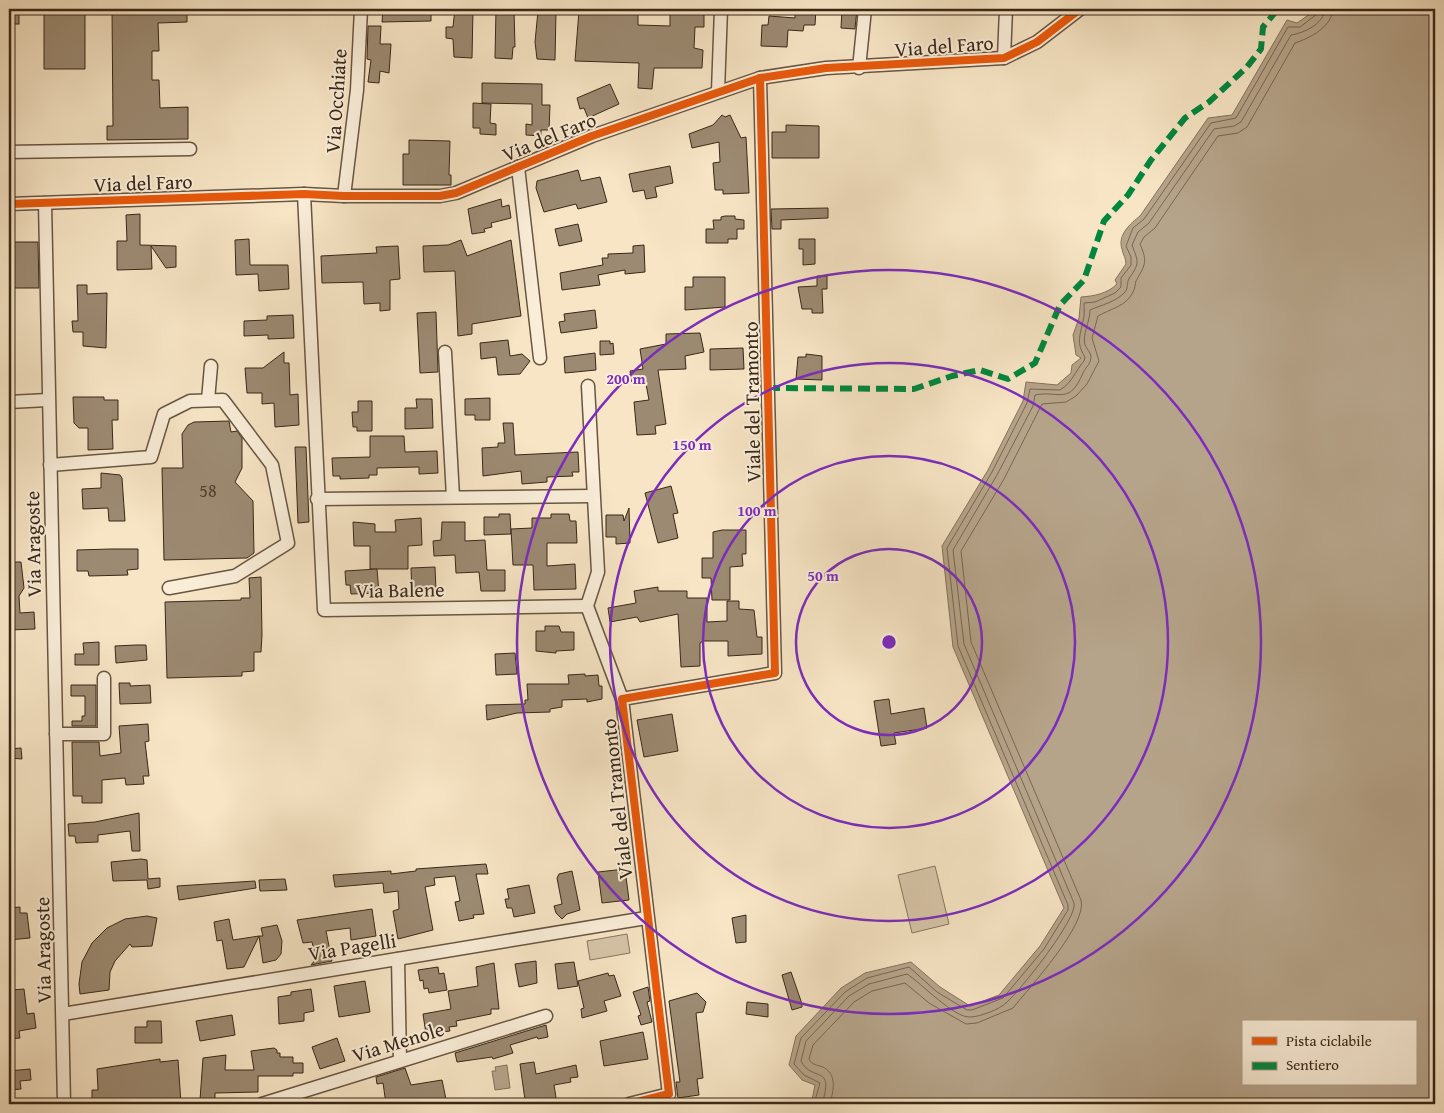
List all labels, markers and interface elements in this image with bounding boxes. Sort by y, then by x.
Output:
street label: Via del Faro [893,28,994,63]
street label: Via Occhiate [317,48,354,154]
street label: Via del Faro [497,105,600,169]
street label: Via del Faro [93,166,193,199]
street label: Viale del Tramonto [736,321,767,483]
text: 200 m [606,368,646,389]
text: 150 m [672,434,712,455]
house number: 58 [199,477,217,504]
street label: Via Aragoste [17,490,48,598]
text: 100 m [737,500,777,521]
text: 50 m [807,565,839,586]
street label: Via Balene [355,574,445,605]
centre of rings [880,633,898,651]
street label: Viale del Tramonto [594,717,639,881]
street label: Via Aragoste [27,896,58,1004]
street label: Via Pagelli [306,925,398,968]
street label: Via Menole [348,1014,447,1069]
legend [1242,1020,1416,1086]
text: Pista ciclabile [1286,1030,1372,1051]
text: Sentiero [1286,1054,1339,1075]

